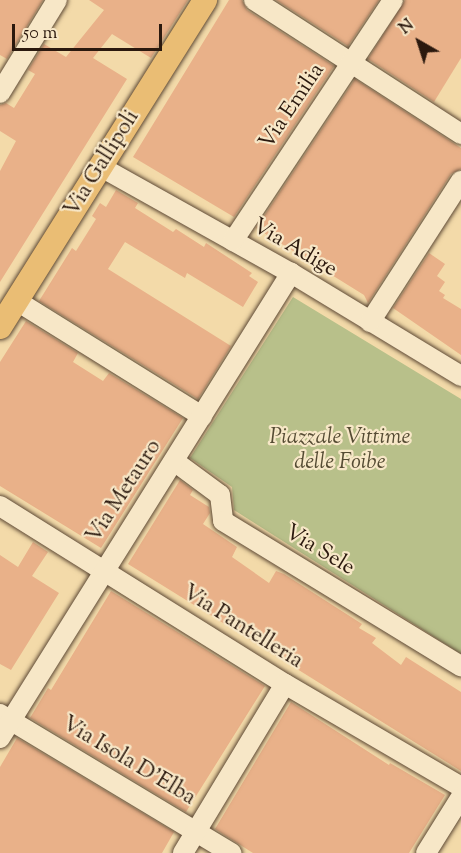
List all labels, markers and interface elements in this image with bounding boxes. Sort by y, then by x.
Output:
scale bar [15,12,165,50]
north arrow [389,12,449,72]
text: N [395,15,420,41]
text: 50 m [23,21,57,47]
street label: Via Emilia [255,59,331,155]
street label: Via Gallipoli [60,106,146,222]
street label: Via Adige [247,214,341,284]
park label: Piazzale Vittime delle Foibe [270,425,410,476]
street label: Via Metauro [82,435,168,549]
street label: Via Sele [279,520,359,582]
street label: Via Pantelleria [177,580,307,676]
street label: Via Isola D'Elba [56,712,200,812]

